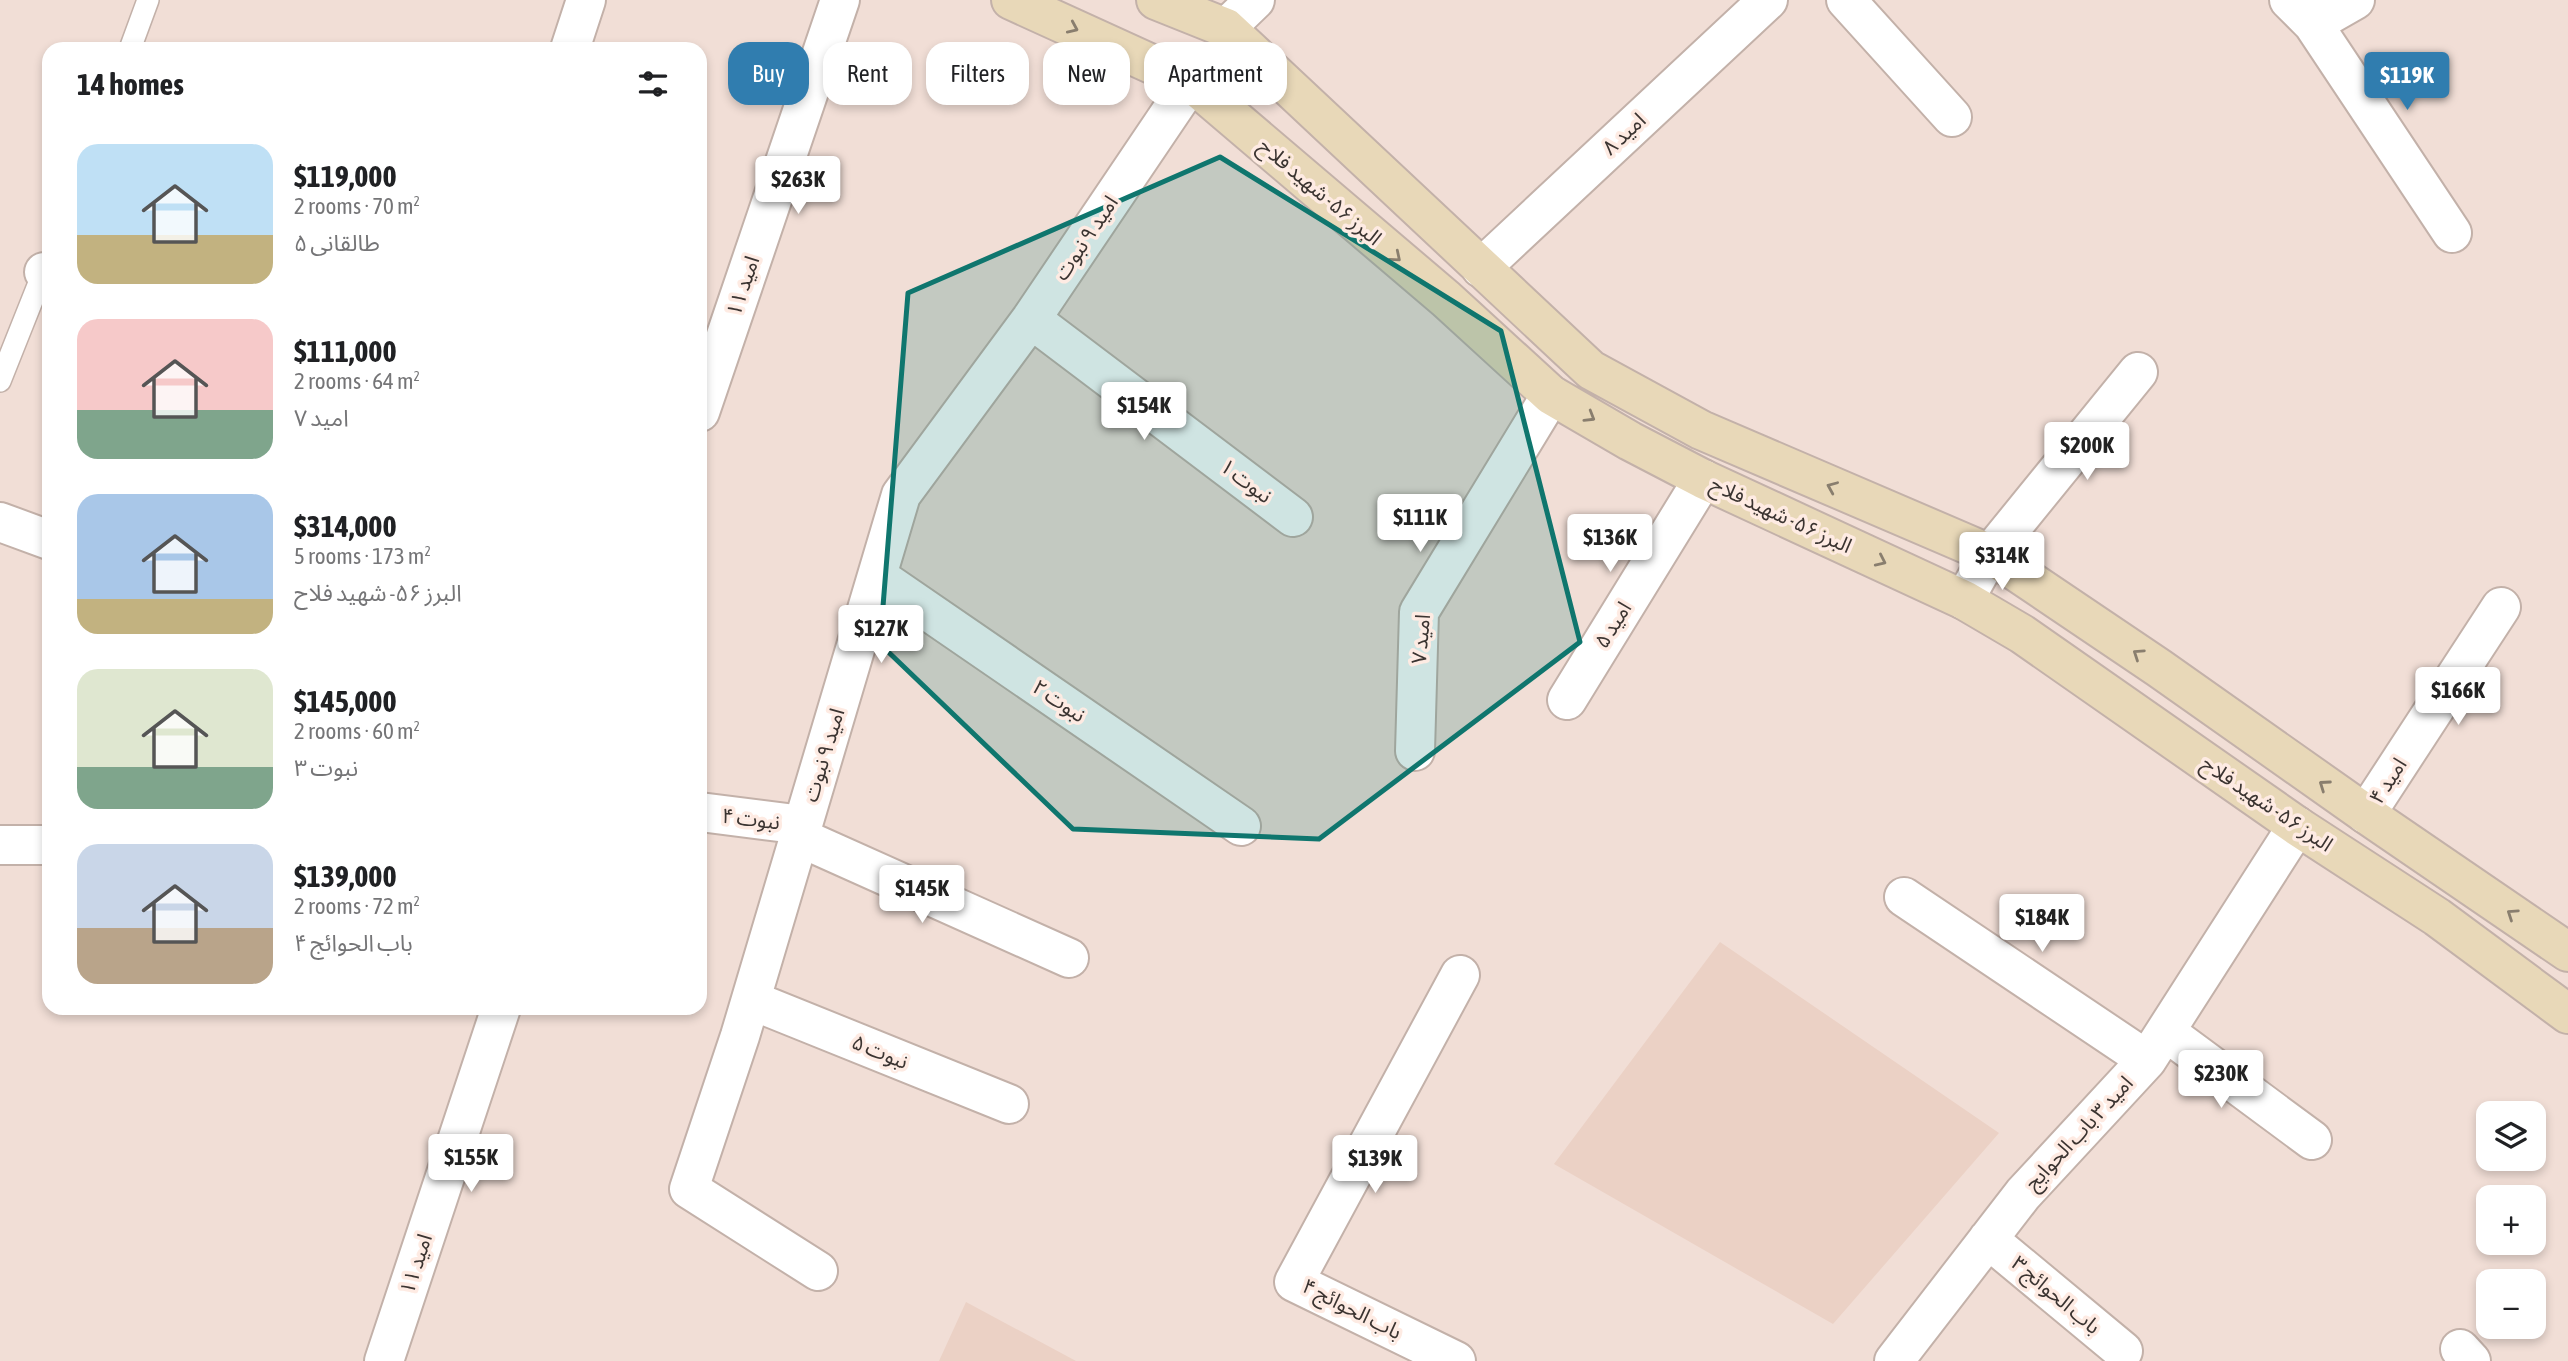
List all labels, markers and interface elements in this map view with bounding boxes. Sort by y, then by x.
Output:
one-way arrow [1066,20,1078,34]
chip: Buy [728,42,809,105]
chip: Rent [823,42,912,105]
chip: Filters [926,42,1029,105]
chip: New [1043,42,1130,105]
chip: Apartment [1144,42,1287,105]
pin: $119K [2358,52,2456,112]
text: $119K [2380,62,2434,88]
icon: filters [634,65,672,103]
text: 14 homes [77,67,184,101]
street label: امید ۸ [1597,107,1650,159]
street label: البرز ۵۶- شهید فلاح [1252,133,1387,253]
pin: $263K [749,156,847,216]
text: $119,000 [294,159,397,193]
text: $263K [771,166,825,192]
icon: home [133,172,217,256]
street label: امید ۹ نبوت [1048,191,1123,285]
text: 2 rooms · 70 m² [294,193,420,219]
text: طالقانی ۵ [294,230,380,256]
one-way arrow [1388,249,1401,261]
street label: امید ۱۱ [721,252,764,319]
text: $111,000 [294,334,397,368]
icon: home [133,347,217,431]
text: 2 rooms · 64 m² [294,368,420,394]
pin: $154K [1095,382,1193,442]
text: $154K [1117,392,1171,418]
text: امید ۷ [294,405,349,431]
one-way arrow [1582,409,1595,422]
pin: $200K [2038,422,2136,482]
text: $200K [2060,432,2114,458]
street label: نبوت ۱ [1215,453,1277,508]
street label: البرز ۵۶- شهید فلاح [1705,471,1856,561]
one-way arrow [1827,481,1840,495]
pin: $111K [1371,494,1469,554]
text: $111K [1393,504,1447,530]
text: $314,000 [294,509,397,543]
pin: $136K [1561,514,1659,574]
icon: home [133,522,217,606]
text: $136K [1583,524,1637,550]
pin: $314K [1953,532,2051,592]
text: $314K [1975,542,2029,568]
text: 5 rooms · 173 m² [294,543,431,569]
one-way arrow [1874,553,1886,567]
text: البرز ۵۶- شهید فلاح [294,580,462,606]
street label: امید ۵ [1589,597,1636,652]
pin: $127K [832,606,930,665]
street label: امید ۷ [1406,613,1434,665]
text: $127K [854,615,908,641]
one-way arrow [2133,649,2146,662]
pin: $166K [2409,668,2507,727]
street label: نبوت ۲ [1028,674,1091,727]
text: $166K [2431,677,2485,703]
text: $145,000 [294,684,397,718]
icon: home [133,697,217,781]
street label: امید ۹ نبوت [797,705,850,805]
text: 2 rooms · 60 m² [294,718,420,744]
street label: البرز ۵۶- شهید فلاح [2195,750,2338,859]
street label: امید ۴ [2364,753,2411,808]
text: نبوت ۳ [294,755,358,781]
one-way arrow [2319,781,2332,793]
street label: نبوت ۴ [720,803,782,834]
text: $139,000 [294,859,397,893]
pin: $145K [873,866,971,925]
icon: home [133,872,217,956]
text: $145K [895,875,949,901]
text: 2 rooms · 72 m² [294,893,420,919]
pin: $184K [1993,894,2091,954]
text: $184K [2015,904,2069,930]
one-way arrow [2507,910,2520,922]
text: باب الحوائج ۴ [294,930,413,956]
street label: نبوت ۵ [848,1029,912,1074]
pin: $230K [2172,1050,2270,1110]
text: $230K [2194,1060,2248,1086]
street label: امید ۳ باب الحوایج [2019,1070,2140,1197]
map controls [2476,1101,2546,1339]
button: layers [2476,1101,2546,1171]
pin: $155K [422,1134,520,1194]
pin: $139K [1326,1136,1424,1195]
text: $155K [444,1144,498,1170]
text: $139K [1348,1145,1402,1171]
button: + [2476,1185,2546,1255]
street label: امید ۱۱ [394,1231,436,1297]
street label: باب الحوائج ۳ [2005,1250,2106,1341]
button: − [2476,1269,2546,1339]
street label: باب الحوائج ۴ [1297,1273,1406,1347]

